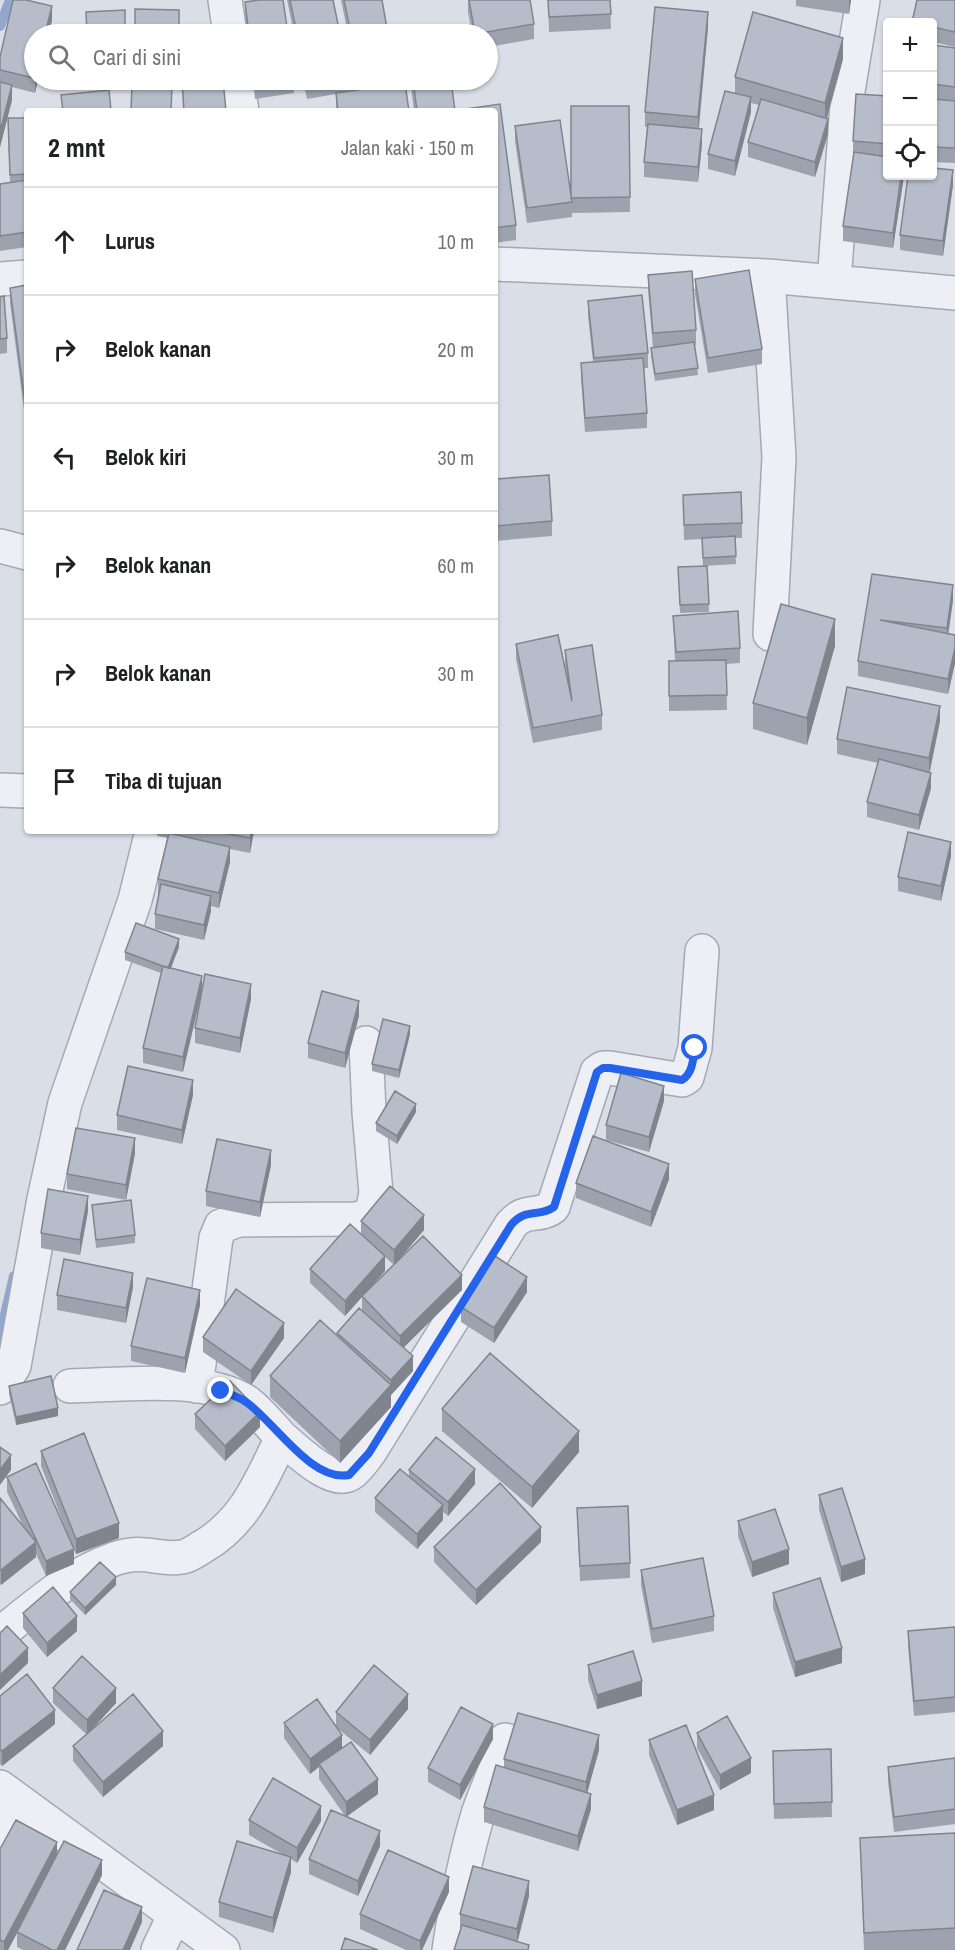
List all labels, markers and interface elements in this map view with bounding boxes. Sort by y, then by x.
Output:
map controls [883,18,937,180]
button: + [883,18,937,72]
search box [24,24,498,90]
icon: search [45,41,78,74]
text: Cari di sini [93,42,181,72]
button: − [883,72,937,126]
button: locate [883,126,937,180]
text: 2 mnt [48,130,105,165]
text: Jalan kaki · 150 m [341,134,474,161]
icon: ahead [48,225,81,258]
text: Lurus [105,226,155,256]
text: 10 m [438,228,474,255]
icon: right [48,333,81,366]
text: Belok kanan [105,334,211,364]
text: 20 m [438,336,474,363]
icon: left [48,441,81,474]
text: Belok kiri [105,442,186,472]
text: 30 m [438,444,474,471]
icon: right [48,549,81,582]
text: Belok kanan [105,550,211,580]
text: 60 m [438,552,474,579]
icon: right [48,657,81,690]
text: Belok kanan [105,658,211,688]
text: 30 m [438,660,474,687]
icon: arrive [48,765,81,798]
text: Tiba di tujuan [105,766,222,796]
route start [681,1034,707,1060]
route end [207,1377,233,1403]

